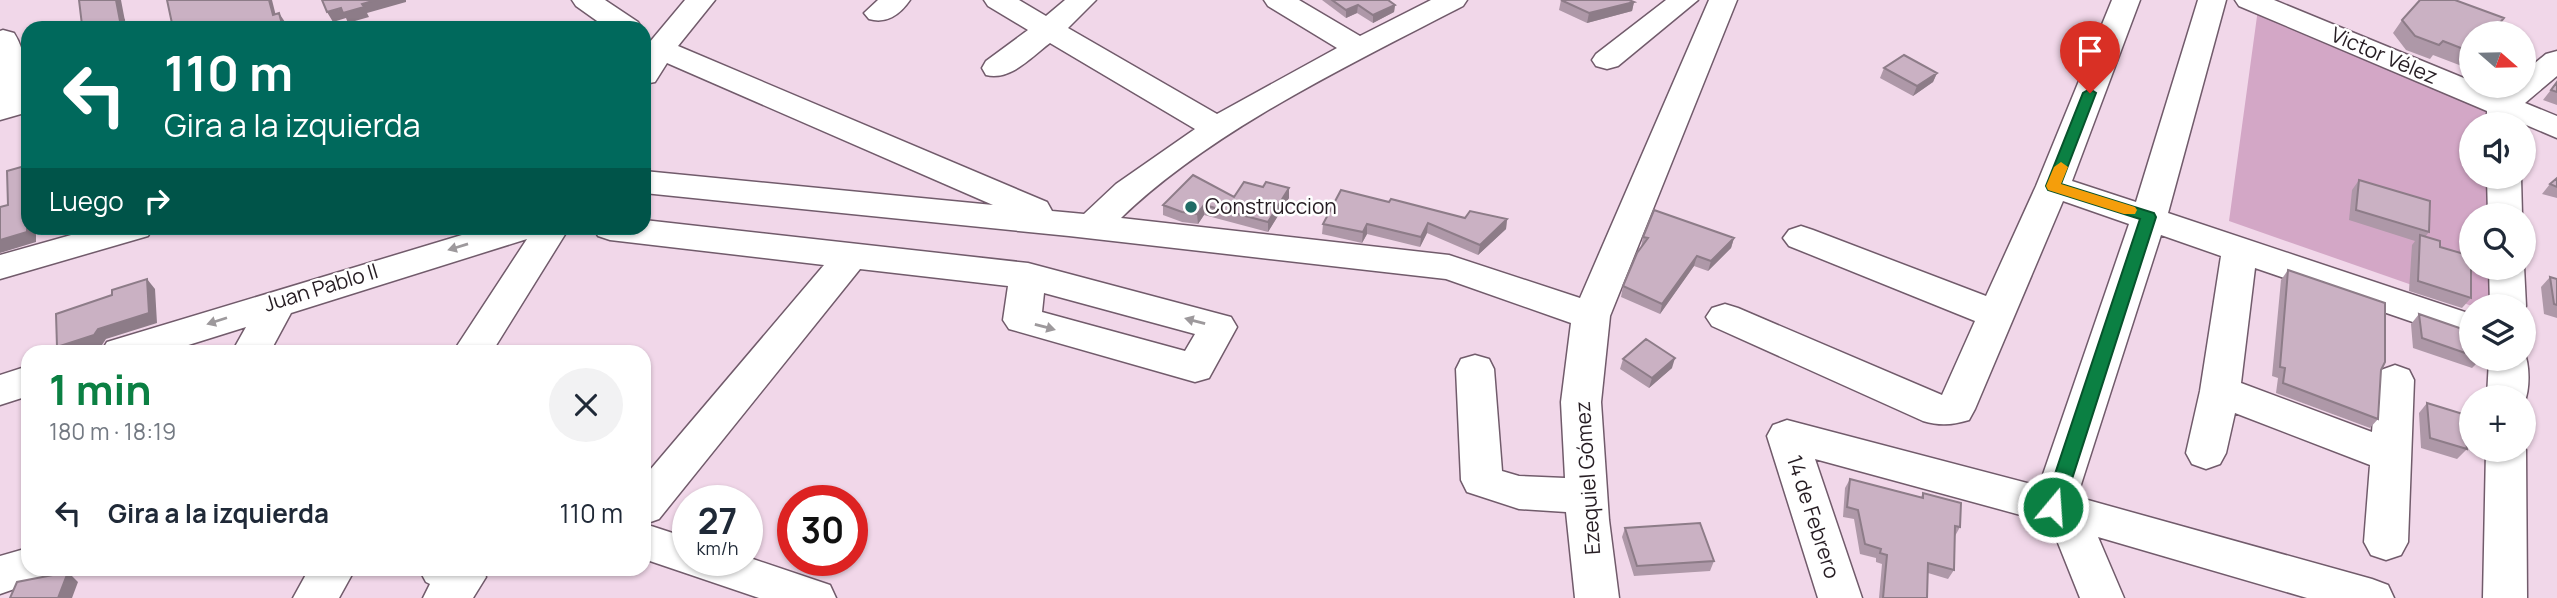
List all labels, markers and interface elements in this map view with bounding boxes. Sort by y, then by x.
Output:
street label: Victor Vélez [2327,20,2442,90]
pin [2060,21,2120,93]
north arrow [2459,21,2536,98]
map controls [2459,21,2536,462]
icon: arrive [2071,32,2109,70]
text: 110 m [164,39,293,106]
icon: left [49,49,140,140]
text: Gira a la izquierda [164,103,420,147]
button: sound [2459,112,2536,189]
icon: right [138,182,176,220]
text: Luego [49,183,124,219]
place label: Construccion [1205,192,1337,220]
marker: Construccion [1183,199,1199,215]
button: search [2459,203,2536,280]
one-way arrow [447,243,468,253]
street label: Juan Pablo II [260,256,381,318]
button: layers [2459,294,2536,371]
one-way arrow [1183,315,1205,326]
one-way arrow [206,316,227,327]
one-way arrow [1034,322,1055,332]
text: 1 min [49,360,152,418]
button: close [549,368,623,442]
button: + [2459,385,2536,462]
street label: Ezequiel Gómez [1568,400,1606,556]
text: 180 m · 18:19 [49,415,176,447]
street label: 14 de Febrero [1781,451,1847,582]
position arrow [2016,470,2090,544]
speed limit sign: 30 [777,485,868,576]
icon: left [49,494,87,532]
text: Gira a la izquierda [108,495,329,531]
text: 110 m [560,495,623,531]
text: 27 [698,497,737,545]
text: km/h [697,536,738,560]

